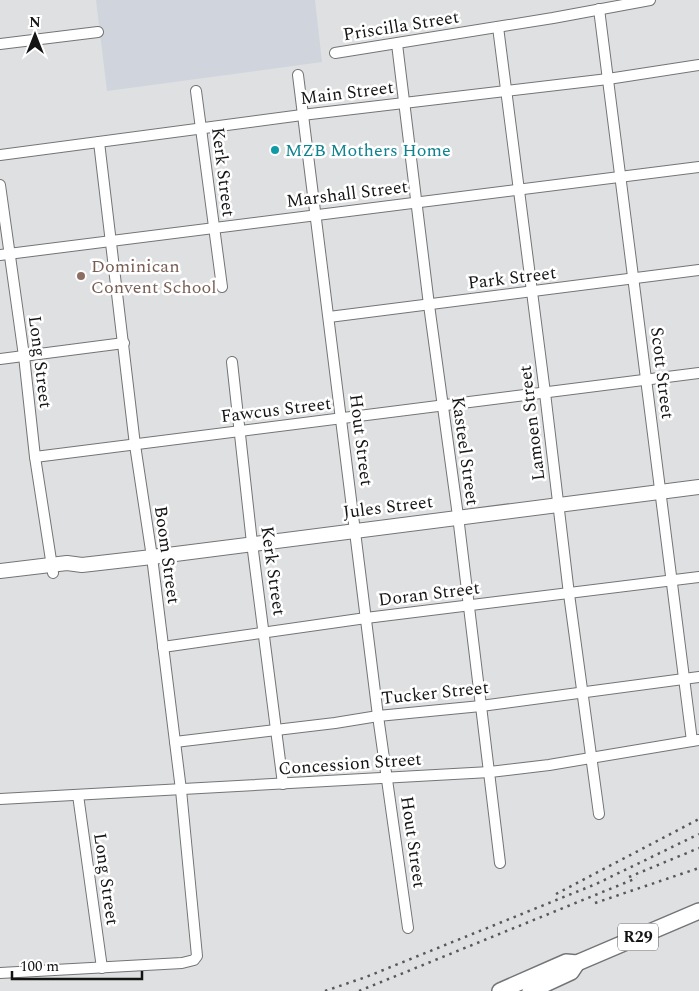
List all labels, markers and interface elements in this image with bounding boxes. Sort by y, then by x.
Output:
street label: Priscilla Street [341,3,461,49]
north arrow [10,10,60,60]
text: N [29,12,41,33]
street label: Main Street [299,74,395,112]
street label: Kerk Street [204,126,242,218]
place label: MZB Mothers Home [285,137,451,164]
marker: MZB Mothers Home [269,144,281,156]
street label: Marshall Street [285,173,409,215]
place label: Dominican Convent School [91,253,217,301]
street label: Park Street [466,259,558,297]
marker: Dominican Convent School [75,270,87,282]
street label: Long Street [21,314,59,410]
street label: Scott Street [643,325,681,421]
street label: Lamoen Street [512,364,552,482]
street label: Fawcus Street [219,390,333,430]
street label: Hout Street [342,392,380,488]
street label: Kasteel Street [444,395,486,507]
street label: Jules Street [341,488,435,526]
street label: Boom Street [147,504,187,606]
street label: Kerk Street [253,524,293,618]
street label: Doran Street [377,574,481,614]
street label: Tucker Street [380,674,490,712]
street label: Concession Street [277,746,423,782]
street label: Hout Street [393,794,433,890]
street label: Long Street [86,831,126,927]
road number: R29 [618,924,658,950]
scale bar [12,948,142,980]
text: 100 m [20,955,59,978]

